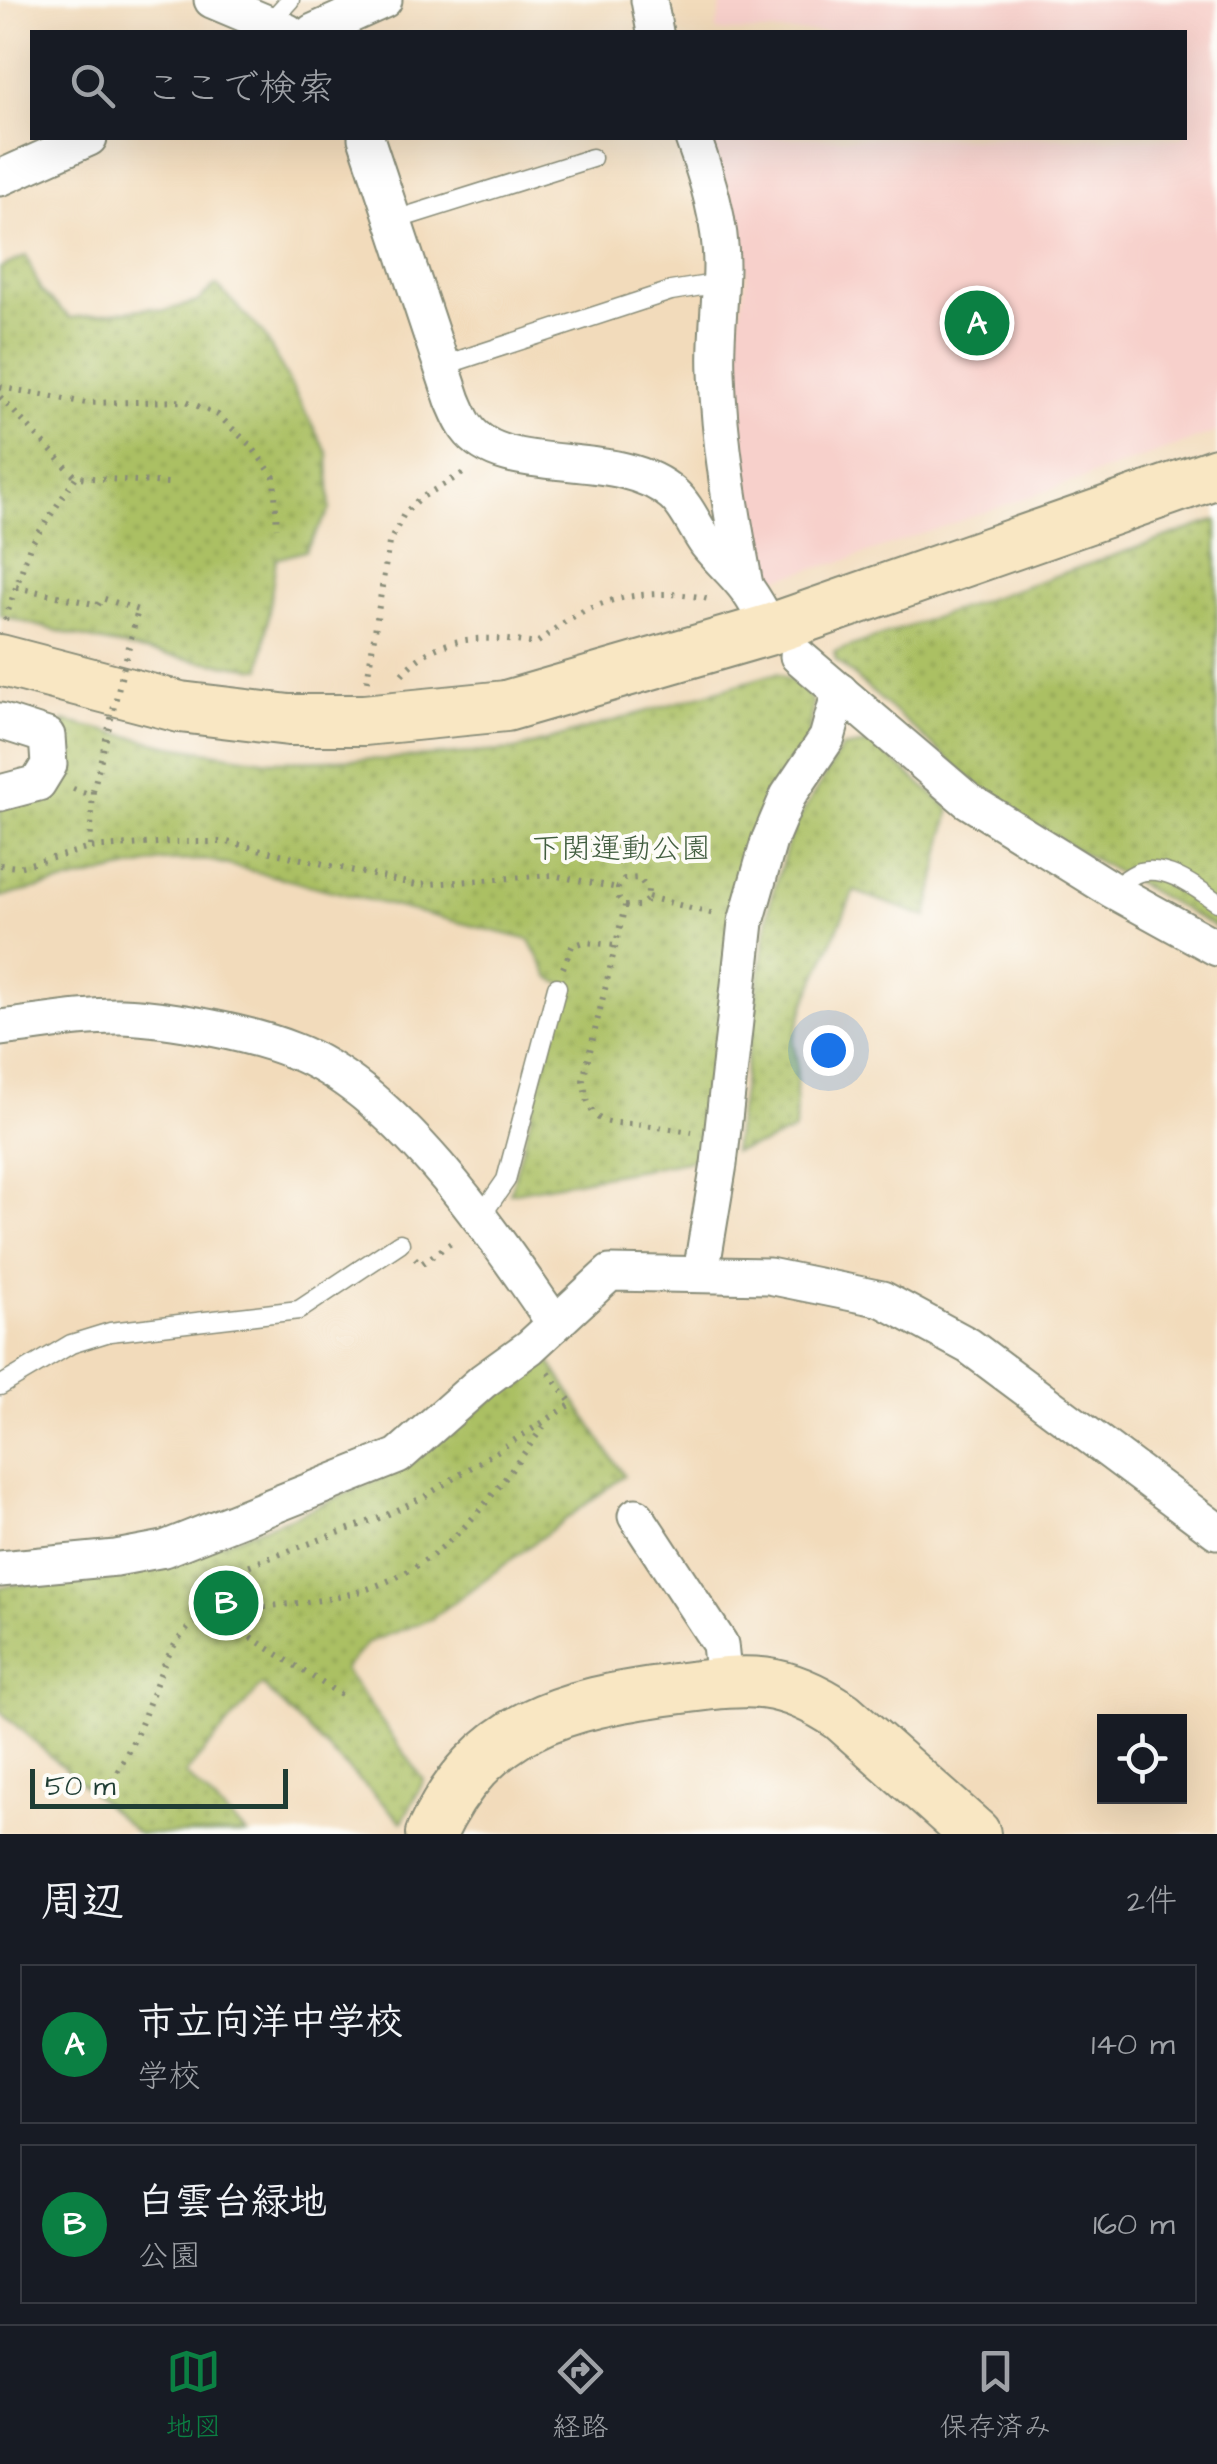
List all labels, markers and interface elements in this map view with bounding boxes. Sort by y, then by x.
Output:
search box [30,30,1187,140]
icon: search [65,58,120,113]
text: ここで検索 [145,63,335,115]
pin: A [944,286,1010,360]
park label: 下関運動公園 [531,828,711,870]
your location [803,1025,854,1076]
pin: B [194,1566,258,1640]
map controls [1097,1714,1187,1804]
button: locate [1097,1714,1187,1804]
scale bar [30,1764,288,1808]
text: 50 m [45,1767,116,1806]
text: 周辺 [40,1874,124,1932]
text: 2件 [1127,1879,1177,1924]
text: 市立向洋中学校 [137,1997,403,2049]
text: A [64,2022,85,2067]
text: 140 m [1091,2022,1175,2067]
text: 学校 [137,2054,201,2099]
text: 白雲台緑地 [137,2177,327,2229]
text: B [63,2202,86,2247]
text: 160 m [1093,2202,1175,2247]
text: 公園 [137,2234,201,2279]
tab: 地図 [165,2344,222,2447]
tab: 経路 [552,2344,609,2447]
tab: 保存済み [939,2344,1052,2447]

